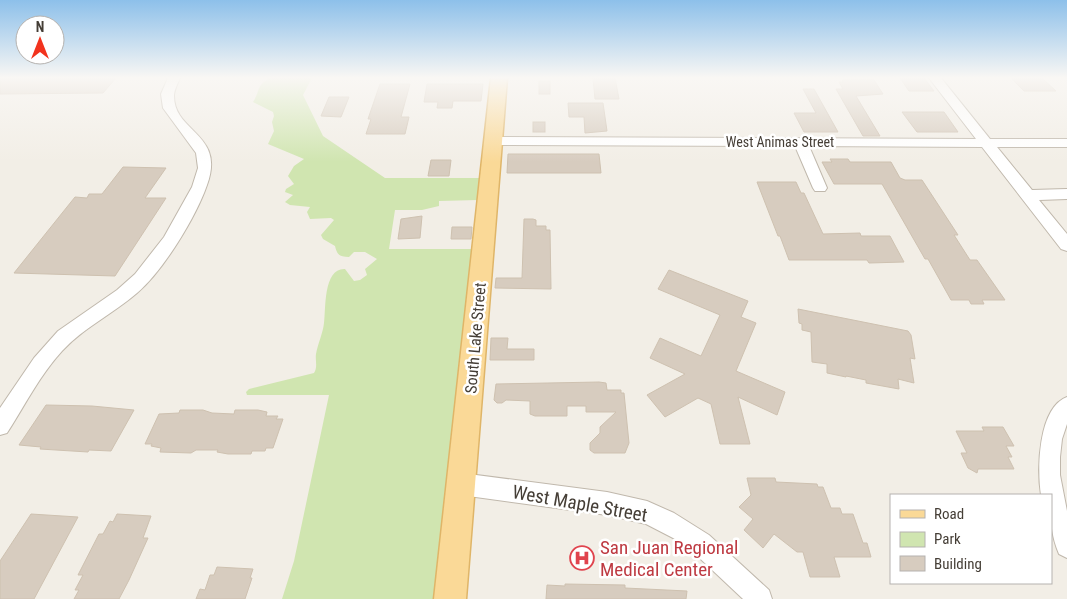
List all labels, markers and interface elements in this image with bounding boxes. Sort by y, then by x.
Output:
north arrow [15,15,65,65]
text: N [36,19,44,35]
street label: West Animas Street [726,134,834,150]
street label: South Lake Street [461,282,490,394]
street label: West Maple Street [511,480,649,527]
legend [890,494,1052,584]
text: Road [934,505,964,523]
text: Park [934,530,961,548]
place label: San Juan Regional Medical Center [600,536,738,581]
hospital icon: San Juan Regional Medical Center [569,545,595,571]
text: Building [934,555,982,573]

